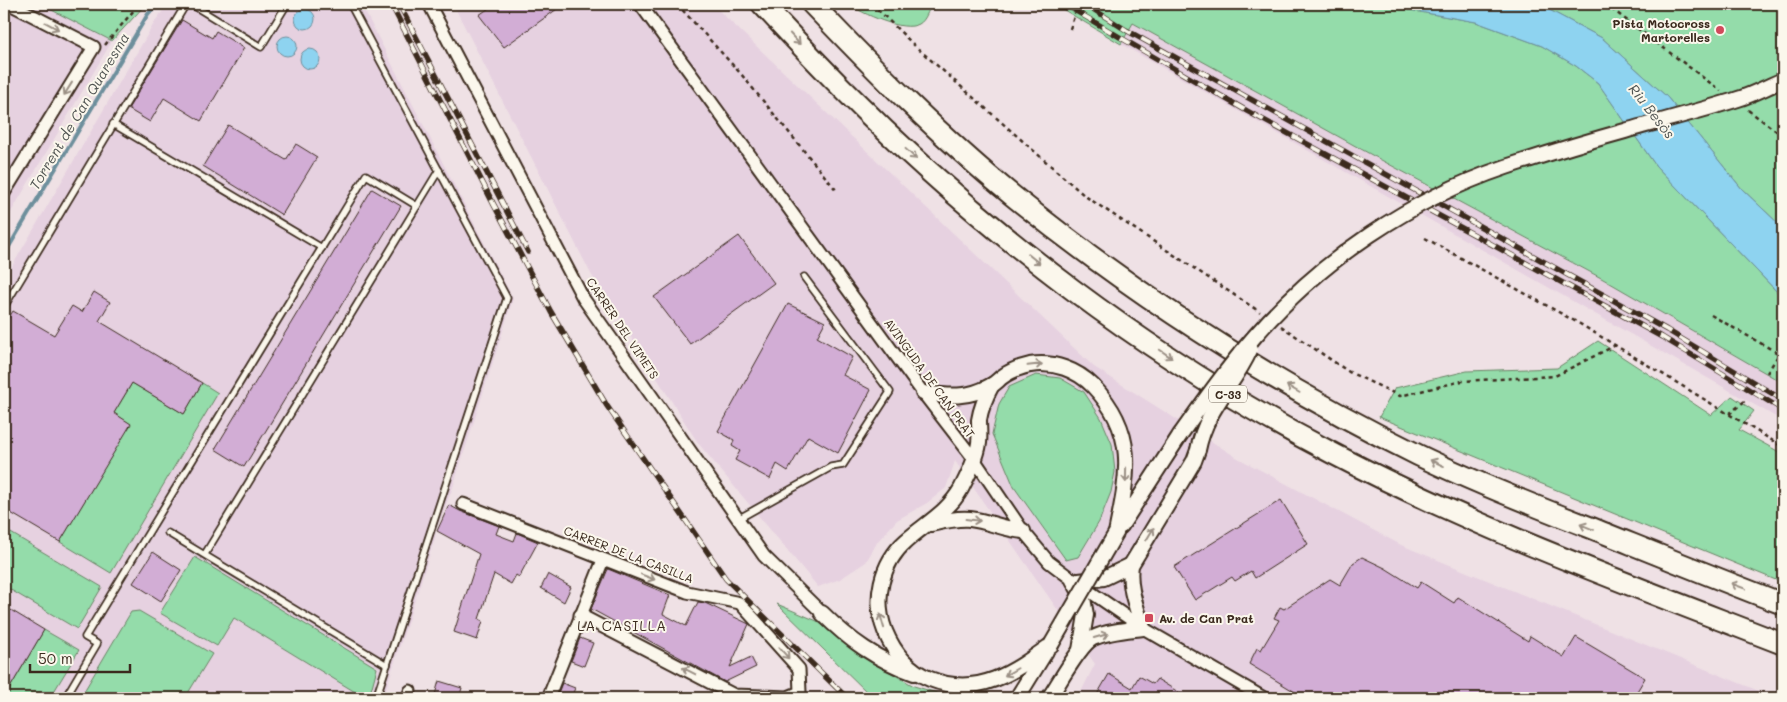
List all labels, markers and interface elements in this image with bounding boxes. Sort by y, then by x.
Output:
place label: Pista Motocross Martorelles [1612,15,1710,45]
one-way arrow [44,22,59,31]
marker: Pista Motocross Martorelles [1714,24,1726,36]
water label: Torrent de Can Quaresma [25,29,133,193]
one-way arrow [789,33,801,45]
water label: Riu Besòs [1625,80,1680,142]
one-way arrow [63,81,73,95]
one-way arrow [904,148,917,160]
one-way arrow [1027,254,1040,265]
street label: CARRER DEL VIMETS [583,274,663,382]
street label: AVINGUDA DE CAN PRAT [881,315,979,441]
one-way arrow [1158,350,1172,360]
one-way arrow [1027,360,1043,370]
one-way arrow [1286,383,1300,393]
road number: C-33 [1209,386,1247,402]
one-way arrow [1430,457,1445,467]
one-way arrow [1121,466,1131,483]
one-way arrow [965,515,981,525]
one-way arrow [1580,521,1595,531]
street label: CARRER DE LA CASILLA [562,522,696,586]
one-way arrow [1145,527,1155,541]
one-way arrow [640,573,655,582]
one-way arrow [1731,581,1746,591]
place label: Av. de Can Prat [1159,610,1254,626]
marker: Av. de Can Prat [1143,612,1155,624]
one-way arrow [877,613,887,629]
district label: LA CASILLA [577,616,667,635]
one-way arrow [1093,630,1109,640]
scale bar [30,642,130,674]
one-way arrow [778,646,790,659]
text: 50 m [38,648,73,668]
one-way arrow [682,666,697,675]
one-way arrow [1004,668,1018,678]

